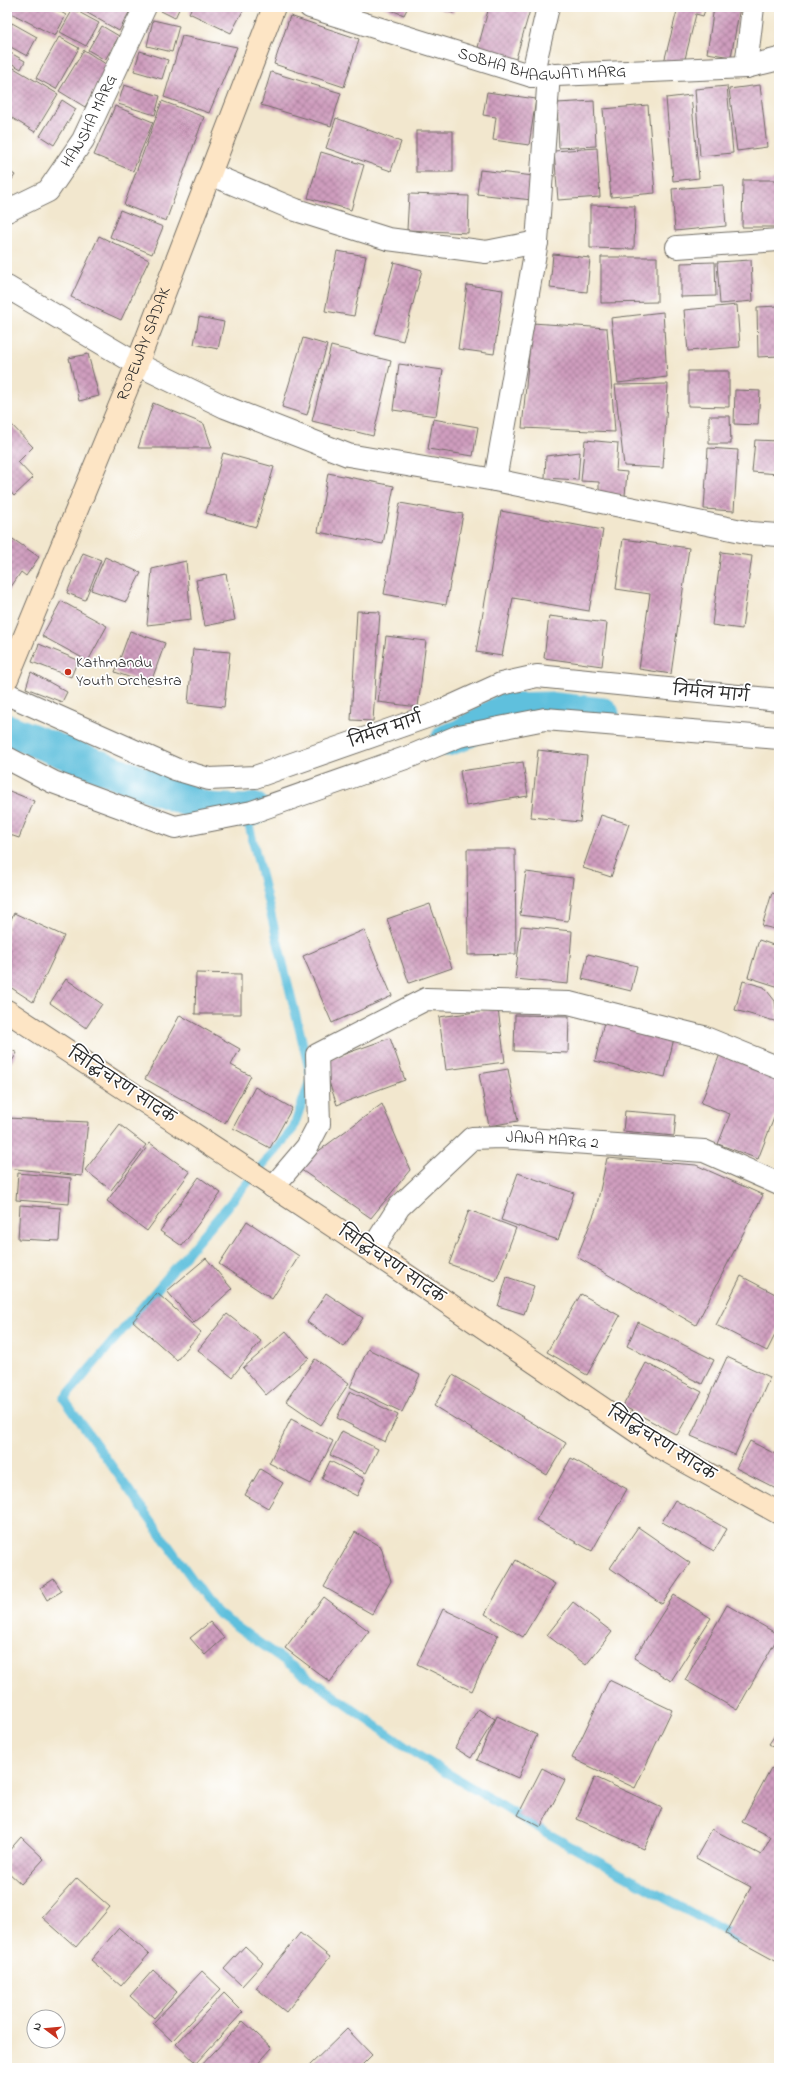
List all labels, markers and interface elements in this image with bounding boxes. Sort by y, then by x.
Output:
street label: SOBHA BHAGWATI MARG [455,42,627,88]
street label: HANSHA MARG [55,71,124,173]
street label: ROPEWAY SADAK [111,283,178,405]
place label: Kathmandu Youth Orchestra [76,651,182,693]
marker: Kathmandu Youth Orchestra [63,667,73,677]
street label: निर्मल मार्ग [671,677,751,709]
street label: निर्मल मार्ग [344,705,427,755]
street label: सिद्धिचरण सादक [61,1041,181,1131]
street label: JANA MARG 2 [505,1125,600,1156]
street label: सिद्धिचरण सादक [332,1219,451,1311]
street label: सिद्धिचरण सादक [601,1400,722,1488]
north arrow [26,2009,66,2049]
text: N [29,2021,46,2032]

